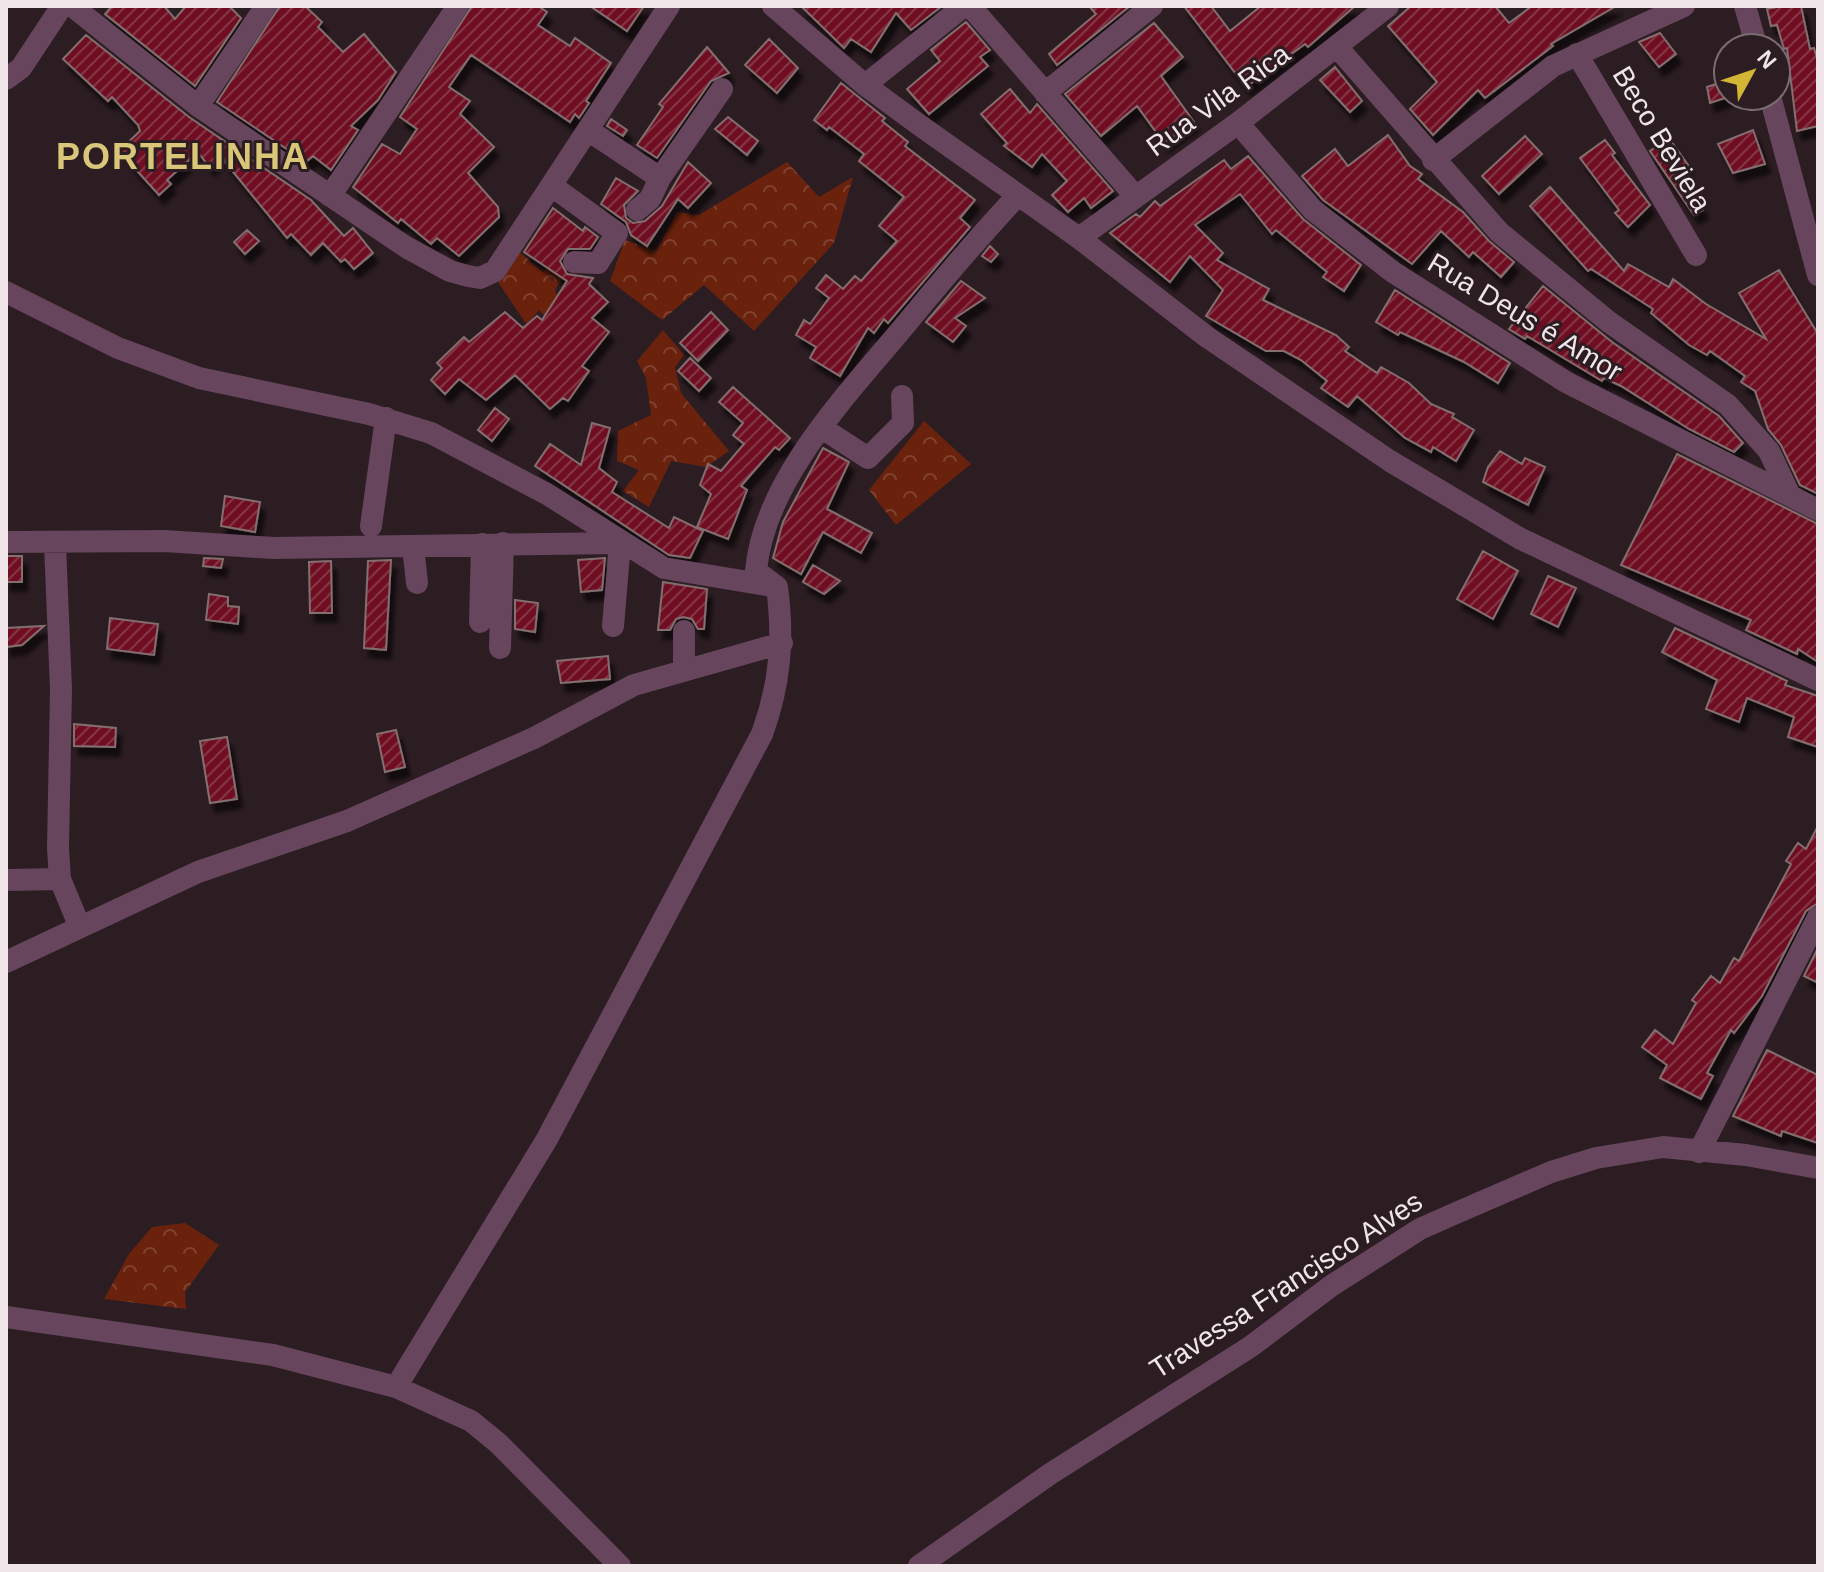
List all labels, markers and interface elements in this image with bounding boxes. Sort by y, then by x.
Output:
north arrow [1712,32,1792,112]
street label: Rua Vila Rica [1140,38,1296,162]
text: N [1752,45,1782,74]
street label: Beco Beviela [1607,61,1718,217]
district label: PORTELINHA [56,136,310,177]
street label: Rua Deus é Amor [1422,247,1628,387]
street label: Travessa Francisco Alves [1144,1185,1428,1385]

